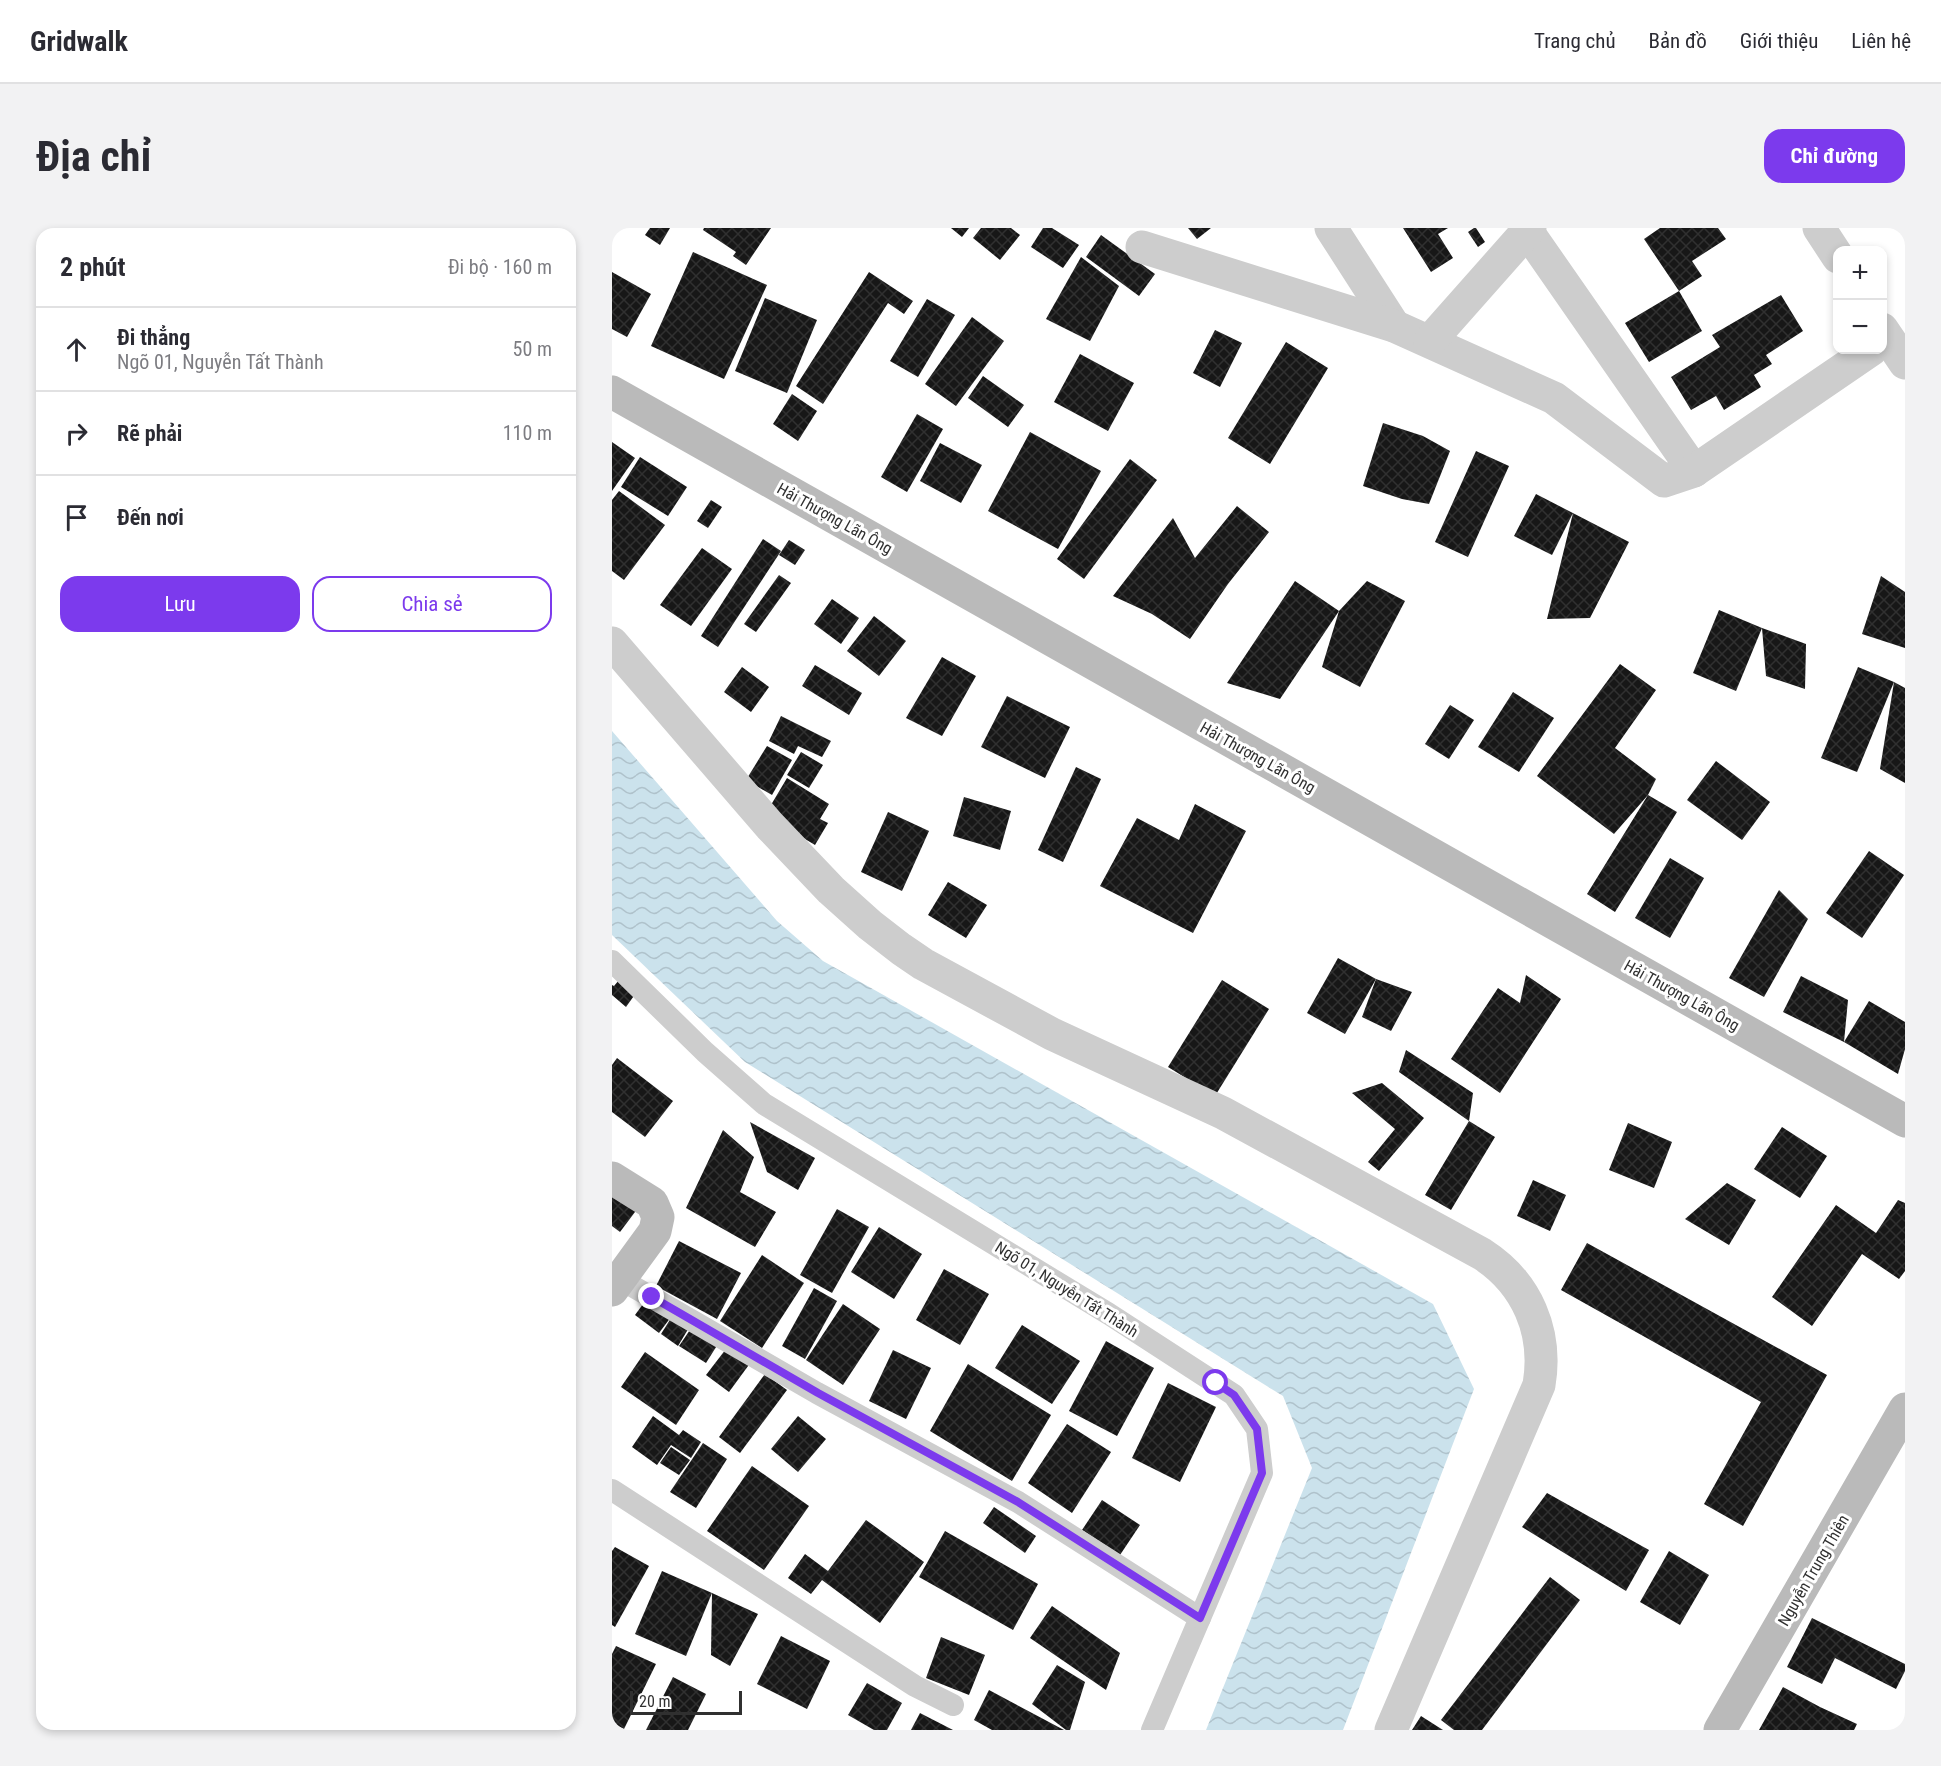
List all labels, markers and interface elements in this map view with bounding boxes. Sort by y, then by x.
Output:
text: Gridwalk [30,25,128,58]
text: Trang chủ [1534,29,1616,53]
text: Bản đồ [1649,29,1707,53]
text: Giới thiệu [1740,29,1818,53]
text: Liên hệ [1851,29,1911,53]
button: Chỉ đường [1764,129,1905,183]
text: Địa chỉ [36,132,151,181]
map controls [1833,246,1887,354]
button: + [1833,246,1887,300]
text: 2 phút [60,252,126,282]
text: Đi bộ · 160 m [448,255,552,279]
button: − [1833,300,1887,354]
text: Đi thẳng [117,325,190,350]
icon: ahead [60,333,93,366]
text: 50 m [513,337,552,361]
text: Ngõ 01, Nguyễn Tất Thành [117,350,324,374]
icon: right [60,417,93,450]
text: Rẽ phải [117,421,182,446]
text: 110 m [503,421,552,445]
street label: Hải Thượng Lãn Ông [774,478,896,558]
icon: arrive [60,501,93,534]
text: Đến nơi [117,505,184,530]
button: Lưu [60,576,300,632]
button: Chia sẻ [312,576,552,632]
street label: Hải Thượng Lãn Ông [1197,717,1319,797]
street label: Hải Thượng Lãn Ông [1621,955,1743,1035]
street label: Ngõ 01, Nguyễn Tất Thành [992,1238,1142,1341]
route end [638,1283,664,1309]
route start [1202,1369,1228,1395]
street label: Nguyễn Trung Thiên [1774,1511,1853,1629]
scale bar [630,1688,742,1716]
text: 20 m [639,1692,671,1711]

